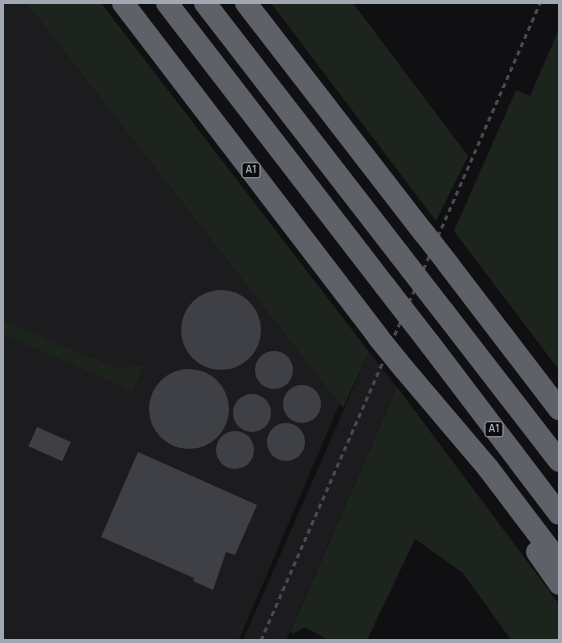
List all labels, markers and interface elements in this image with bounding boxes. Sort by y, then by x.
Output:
road number: A1 [241,162,261,178]
road number: A1 [484,421,504,437]

